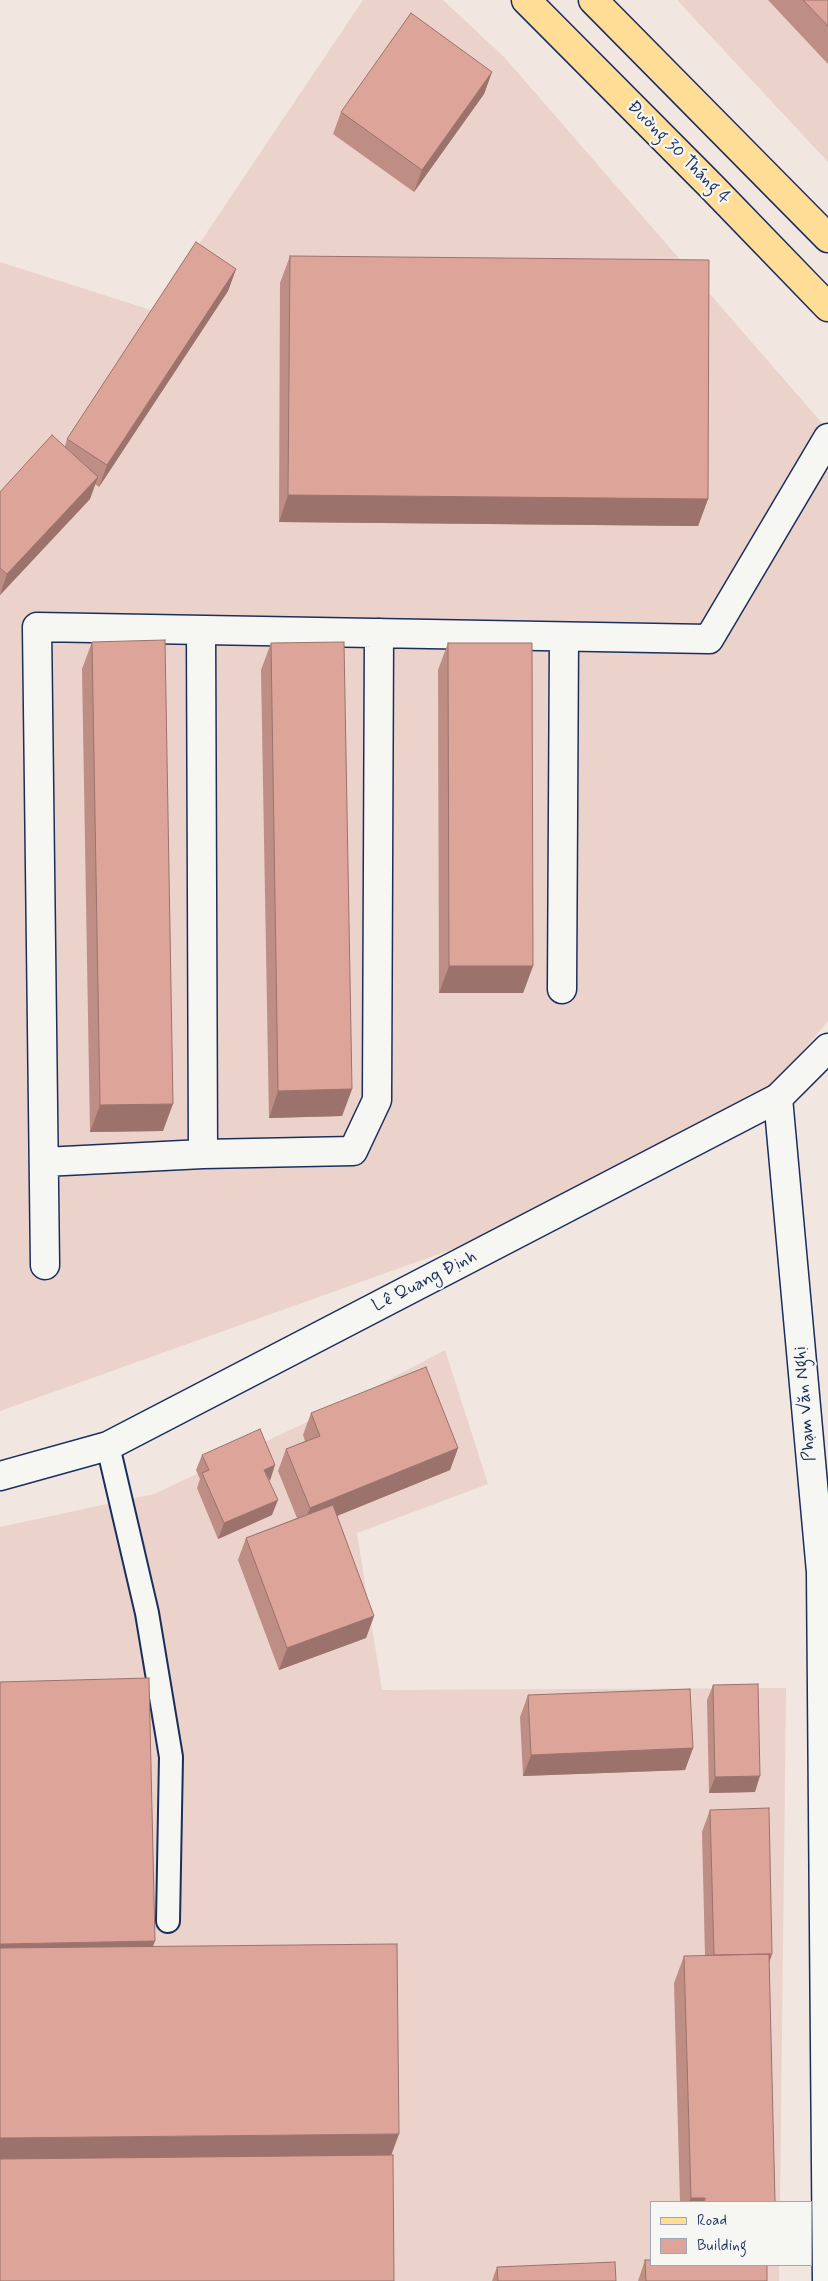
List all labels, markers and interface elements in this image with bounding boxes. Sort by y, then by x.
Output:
street label: Đường 30 Tháng 4 [622,97,734,209]
street label: Lê Quang Định [369,1246,481,1318]
street label: Phạm Văn Nghị [790,1346,822,1462]
legend [650,2201,813,2266]
text: Road [697,2211,727,2231]
text: Building [697,2236,747,2256]

